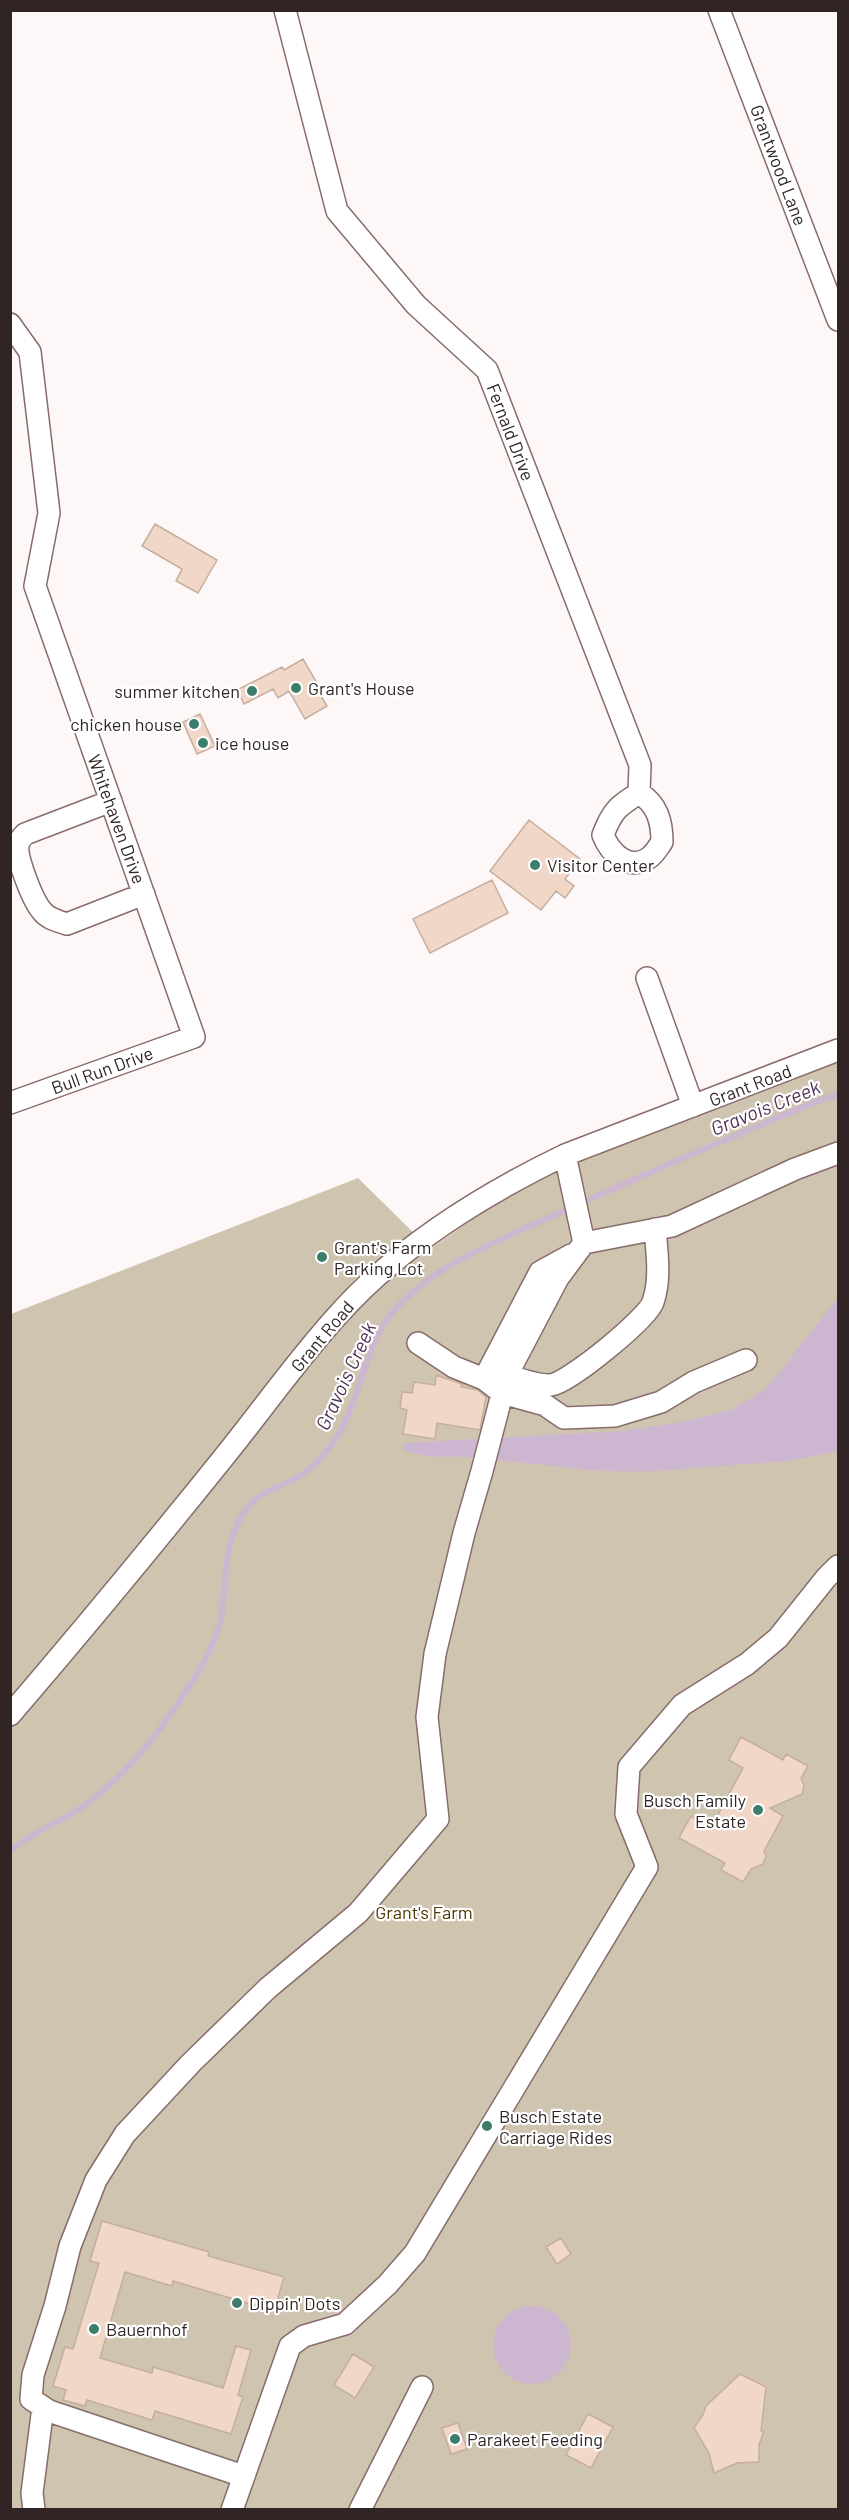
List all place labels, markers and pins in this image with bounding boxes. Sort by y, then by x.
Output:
place label: Grant's House [308,677,415,699]
place label: summer kitchen [114,680,240,702]
marker: Grant's House [289,681,303,695]
marker: summer kitchen [245,684,259,698]
place label: chicken house [70,713,182,735]
marker: chicken house [187,717,201,731]
place label: ice house [215,732,289,754]
marker: ice house [196,736,210,750]
place label: Visitor Center [547,854,655,876]
marker: Visitor Center [528,858,542,872]
place label: Grant's Farm Parking Lot [334,1236,431,1279]
marker: Grant's Farm Parking Lot [315,1250,329,1264]
place label: Busch Family Estate [643,1789,746,1832]
marker: Busch Family Estate [751,1803,765,1817]
place label: Busch Estate Carriage Rides [499,2105,612,2148]
marker: Busch Estate Carriage Rides [480,2119,494,2133]
place label: Dippin' Dots [249,2292,340,2314]
marker: Dippin' Dots [230,2296,244,2310]
place label: Bauernhof [106,2318,188,2340]
marker: Bauernhof [87,2322,101,2336]
place label: Parakeet Feeding [467,2428,603,2450]
marker: Parakeet Feeding [448,2432,462,2446]

